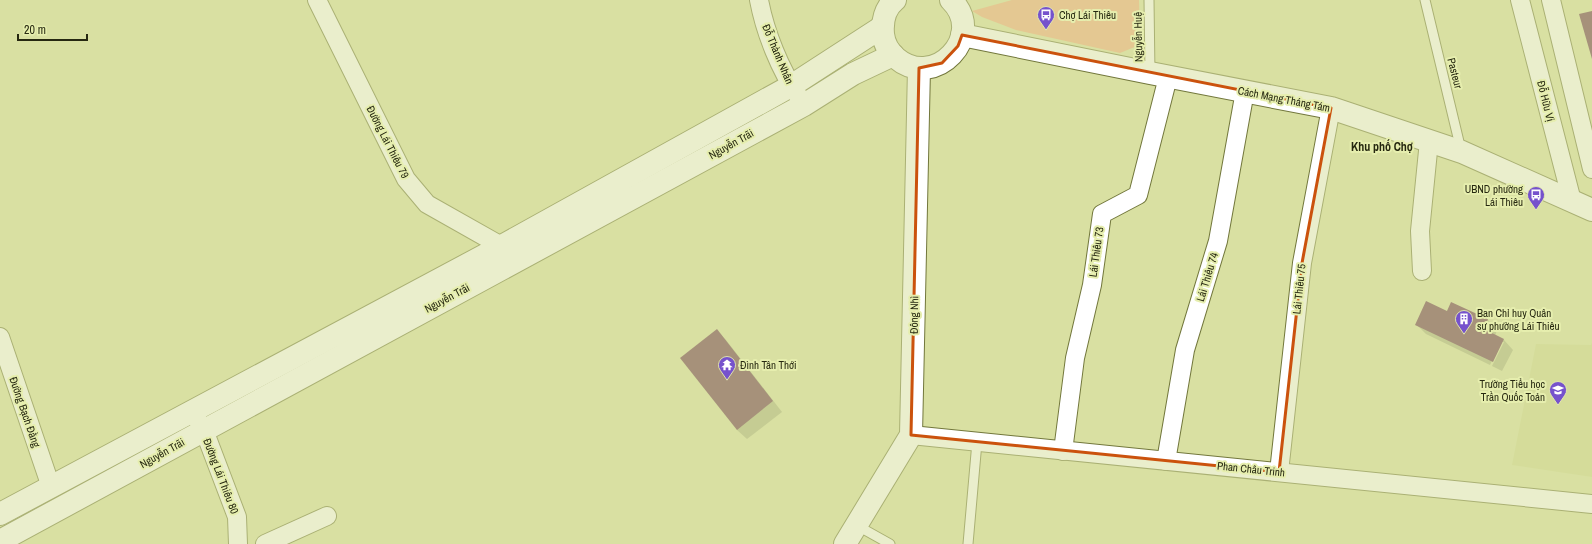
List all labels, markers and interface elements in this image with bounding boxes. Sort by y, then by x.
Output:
bus stop icon: Chợ Lái Thiêu [1036,5,1056,30]
place label: Chợ Lái Thiêu [1059,8,1116,22]
street label: Nguyễn Huệ [1131,12,1145,62]
scale bar [18,16,87,42]
text: 20 m [24,22,46,38]
street label: Đỗ Thành Nhân [759,22,797,86]
street label: Pasteur [1444,56,1466,90]
street label: Đỗ Hữu Vị [1534,79,1558,123]
street label: Cách Mạng Tháng Tám [1237,83,1331,115]
street label: Đường Lái Thiêu 79 [364,103,412,181]
street label: Nguyễn Trãi [706,126,756,162]
district label: Khu phố Chợ [1351,139,1413,155]
place label: UBND phường Lái Thiêu [1465,182,1523,209]
bus stop icon: UBND phường Lái Thiêu [1526,185,1546,210]
street label: Lái Thiêu 73 [1086,226,1106,278]
street label: Lái Thiêu 74 [1193,251,1221,303]
street label: Lái Thiêu 75 [1289,263,1309,315]
street label: Nguyễn Trãi [422,280,472,316]
street label: Đông Nhì [907,296,921,334]
place label: Ban Chỉ huy Quân sự phường Lái Thiêu [1477,306,1560,333]
building icon: Ban Chỉ huy Quân sự phường Lái Thiêu [1454,309,1474,334]
temple icon: Đình Tân Thới [717,355,737,380]
place label: Đình Tân Thới [740,358,797,372]
street label: Đường Bạch Đằng [6,375,44,449]
place label: Trường Tiểu học Trần Quốc Toản [1479,377,1545,404]
school or university icon: Trường Tiểu học Trần Quốc Toản [1548,380,1568,405]
street label: Nguyễn Trãi [137,435,187,471]
street label: Đường Lái Thiêu 80 [200,436,242,516]
street label: Phan Châu Trinh [1216,458,1286,480]

